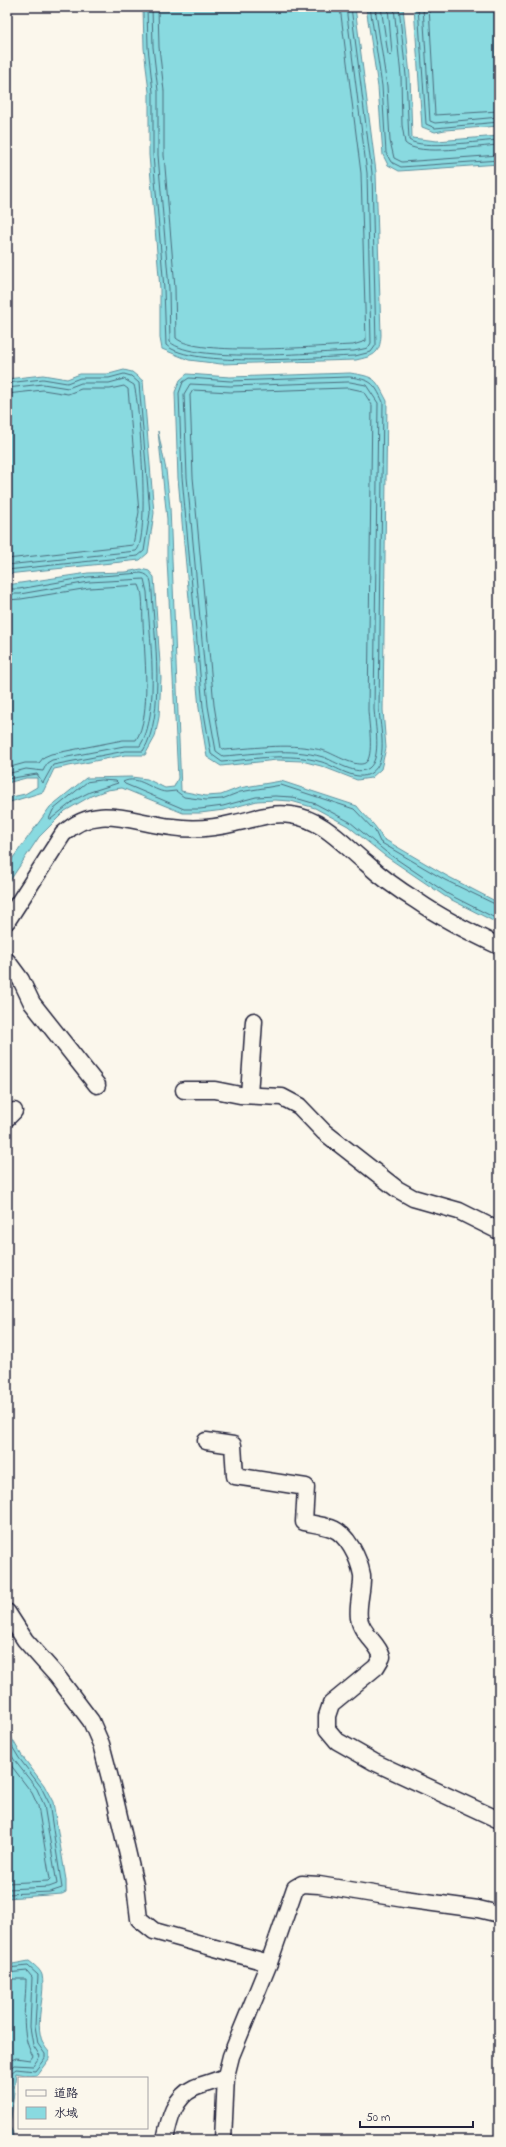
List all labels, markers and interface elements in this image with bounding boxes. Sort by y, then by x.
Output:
legend [18,2077,148,2129]
text: 道路 [54,2085,78,2103]
scale bar [360,2103,473,2129]
text: 水域 [54,2105,78,2123]
text: 50 m [366,2109,390,2127]

